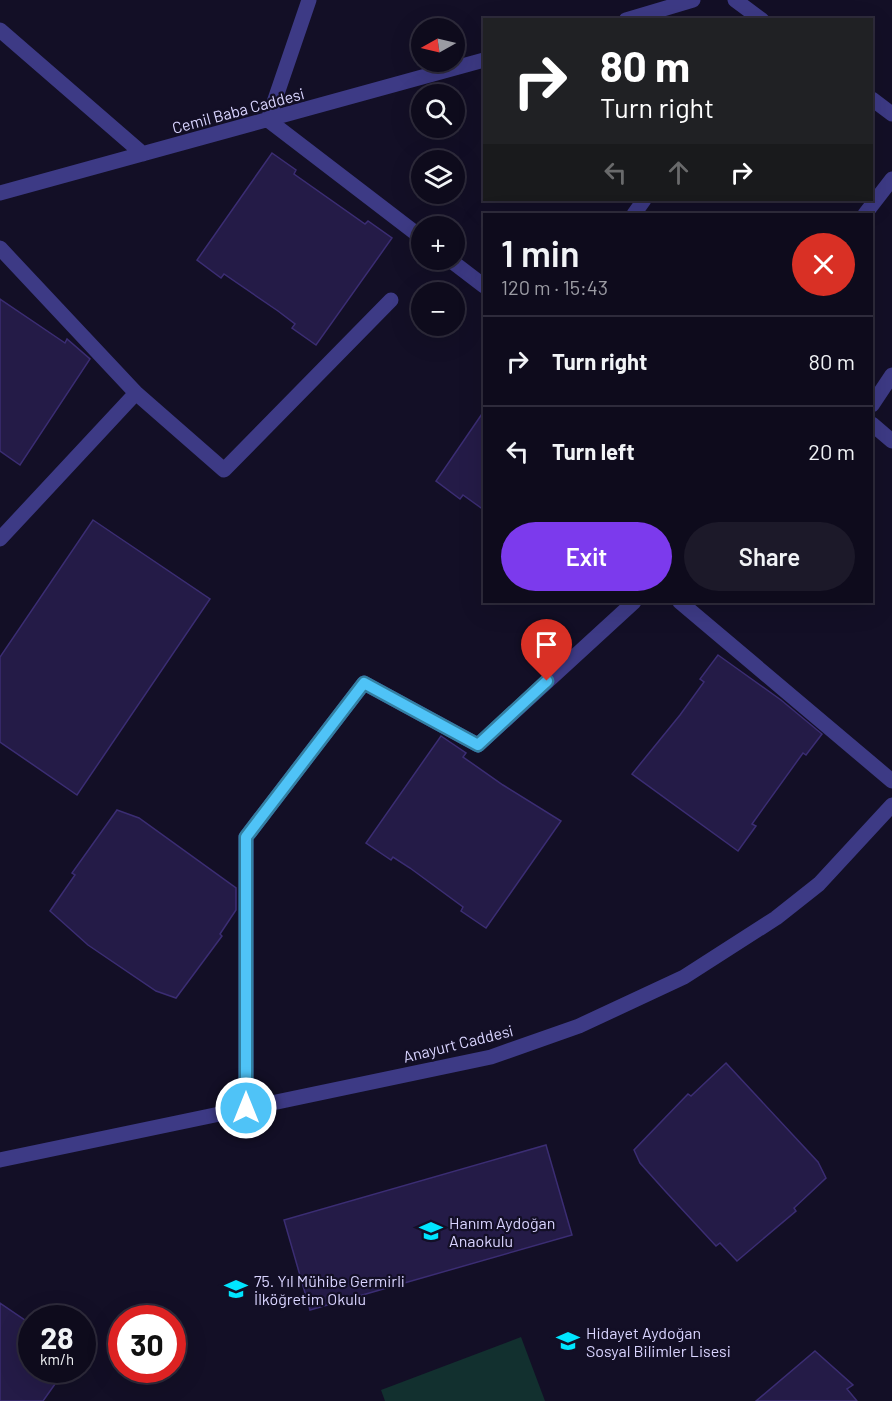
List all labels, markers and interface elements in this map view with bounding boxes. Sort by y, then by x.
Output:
north arrow [411,18,465,72]
map controls [411,18,465,336]
text: 80 m [600,40,690,90]
icon: right [501,42,579,120]
street label: Cemil Baba Caddesi [170,83,306,137]
button: search [411,84,465,138]
text: Turn right [600,91,714,123]
button: layers [411,150,465,204]
icon: left [599,156,632,189]
icon: ahead [662,156,695,189]
icon: right [725,156,758,189]
button: + [411,216,465,270]
text: 1 min [501,231,580,274]
button: close [792,233,855,296]
text: 120 m · 15:43 [501,275,608,299]
button: − [411,282,465,336]
icon: right [501,345,534,378]
text: Turn right [552,348,647,374]
text: 80 m [809,348,855,374]
icon: left [501,435,534,468]
text: Turn left [552,438,635,464]
text: 20 m [808,438,855,464]
button: Exit [501,522,672,591]
button: Share [684,522,855,591]
pin [521,619,572,681]
icon: arrive [530,628,563,661]
street label: Anayurt Caddesi [401,1020,515,1066]
position arrow [214,1076,278,1140]
place label: Hanım Aydoğan Anaokulu [449,1213,555,1250]
school or university icon: Hanım Aydoğan Anaokulu [418,1218,444,1244]
place label: 75. Yıl Mühibe Germirli İlköğretim Okulu [254,1271,405,1308]
school or university icon: 75. Yıl Mühibe Germirli İlköğretim Okulu [223,1276,249,1302]
speed limit sign: 30 [108,1305,186,1383]
text: 28 [40,1319,74,1355]
place label: Hidayet Aydoğan Sosyal Bilimler Lisesi [586,1323,731,1360]
school or university icon: Hidayet Aydoğan Sosyal Bilimler Lisesi [555,1328,581,1354]
text: km/h [40,1350,74,1368]

